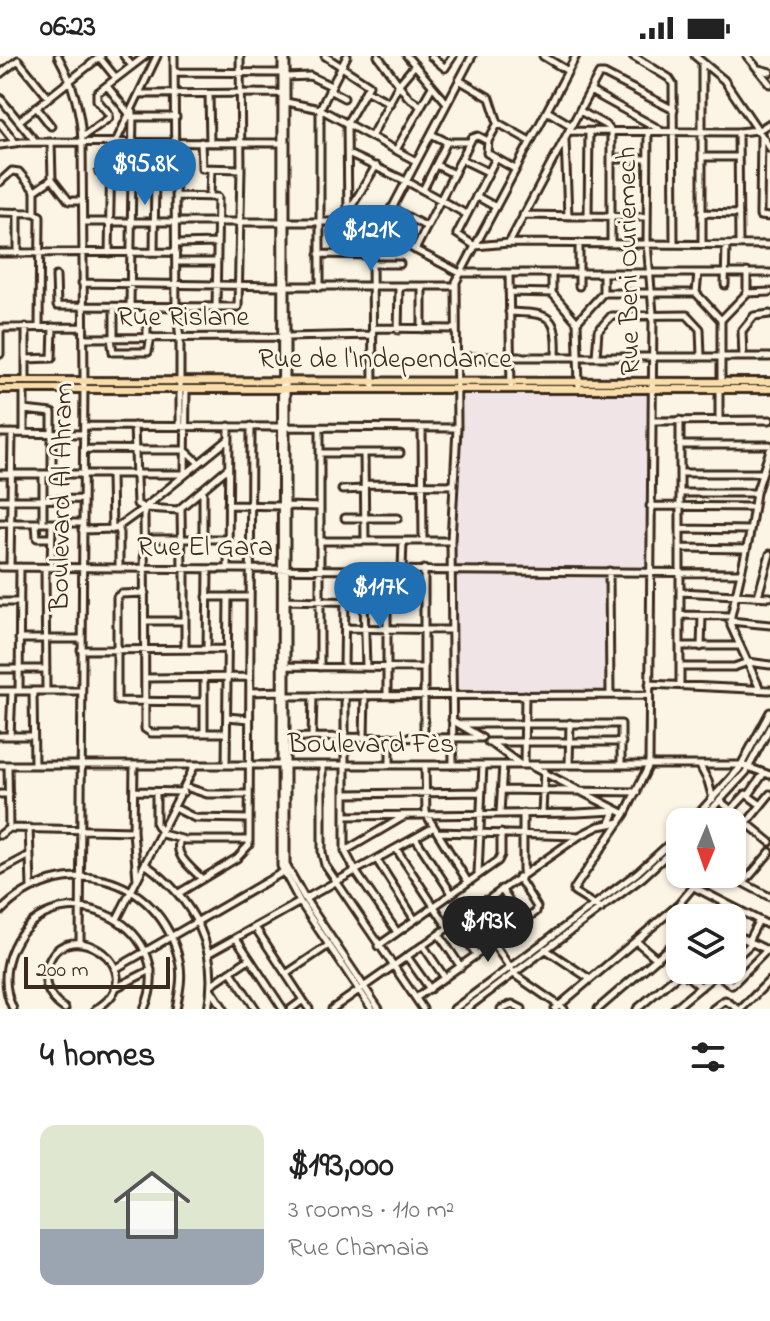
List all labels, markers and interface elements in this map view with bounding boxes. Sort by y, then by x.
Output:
text: 06:23 [40,6,96,50]
pin: $95.8K [80,139,210,207]
text: $95.8K [112,146,178,184]
street label: Rue Beni Ouriemech [608,146,652,376]
pin: $121K [315,205,427,273]
text: $121K [342,212,400,250]
street label: Rue Rislane [117,298,249,339]
street label: Rue de l'Independance [258,340,512,381]
street label: Boulevard Al Ahram [40,382,85,613]
street label: Rue El Gara [137,528,273,569]
pin: $117K [324,562,436,630]
text: $117K [352,569,408,607]
street label: Boulevard Fès [287,725,454,766]
north arrow [666,808,746,888]
map controls [666,808,746,984]
pin: $193K [432,896,544,964]
text: $193K [460,903,516,941]
button: layers [666,904,746,984]
scale bar [24,953,170,989]
text: 200 m [36,955,89,987]
text: 4 homes [40,1032,155,1082]
icon: filters [686,1035,730,1079]
text: $193,000 [288,1142,394,1192]
icon: home [104,1157,200,1253]
text: 3 rooms · 110 m² [288,1192,454,1230]
text: Rue Chamaia [288,1230,429,1268]

